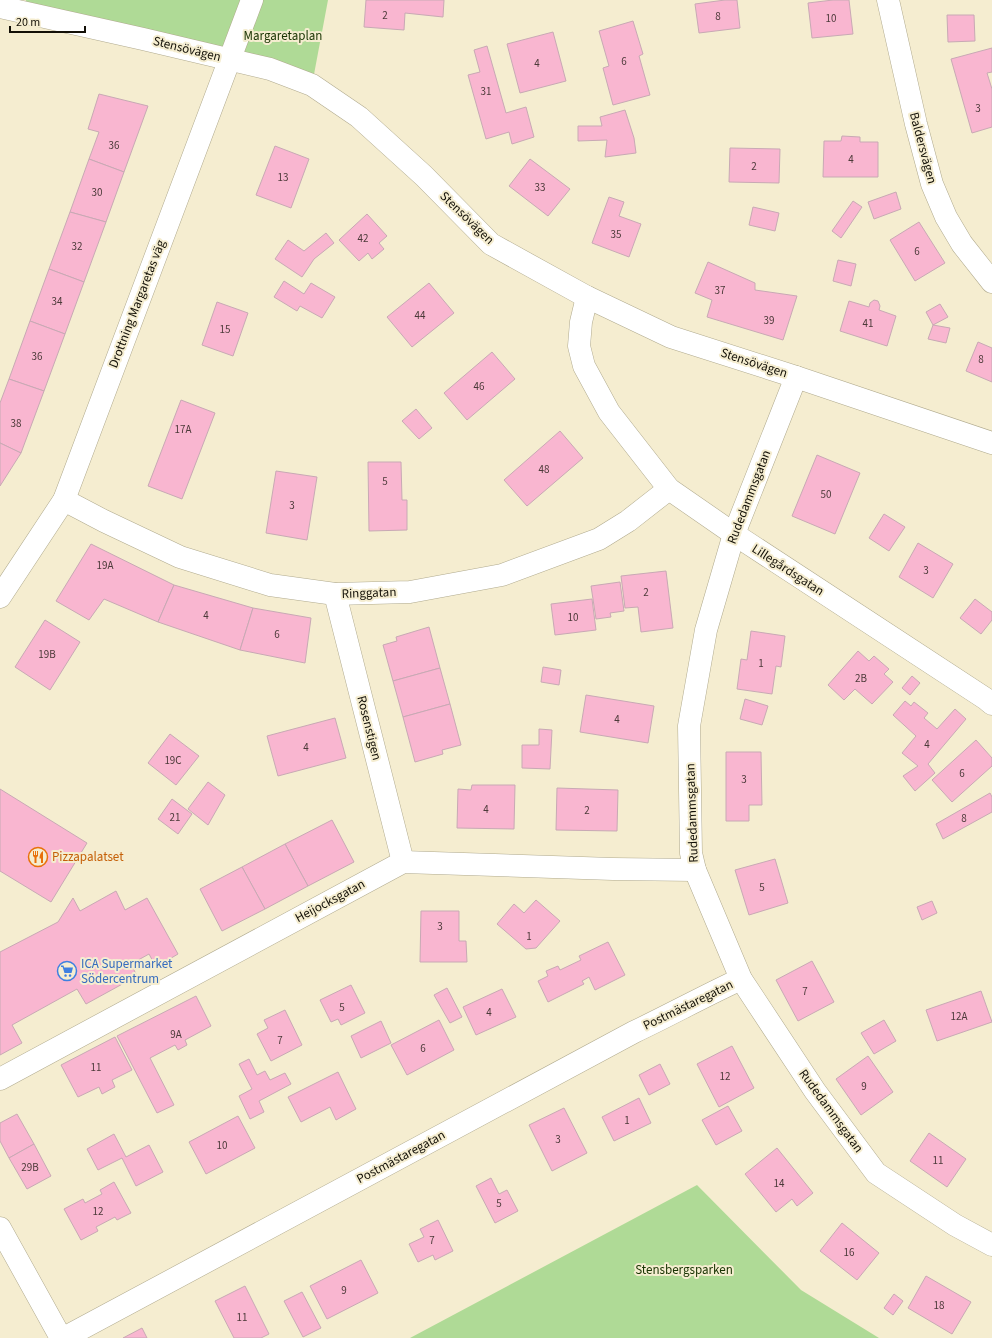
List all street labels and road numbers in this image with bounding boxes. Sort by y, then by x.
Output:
street label: Stensövägen [151,32,223,66]
street label: Baldersvägen [905,110,941,186]
street label: Stensövägen [436,188,498,248]
street label: Drottning Margaretas väg [104,237,170,371]
street label: Stensövägen [718,344,790,382]
street label: Rudedammsgatan [723,447,775,547]
street label: Lillegårdsgatan [748,540,828,600]
street label: Ringgatan [341,583,397,603]
street label: Rosenstigen [352,694,386,762]
street label: Rudedammsgatan [681,763,703,863]
street label: Heijocksgatan [292,875,368,927]
street label: Postmästaregatan [640,975,736,1035]
street label: Rudedammsgatan [795,1065,867,1157]
street label: Postmästaregatan [353,1126,449,1188]

